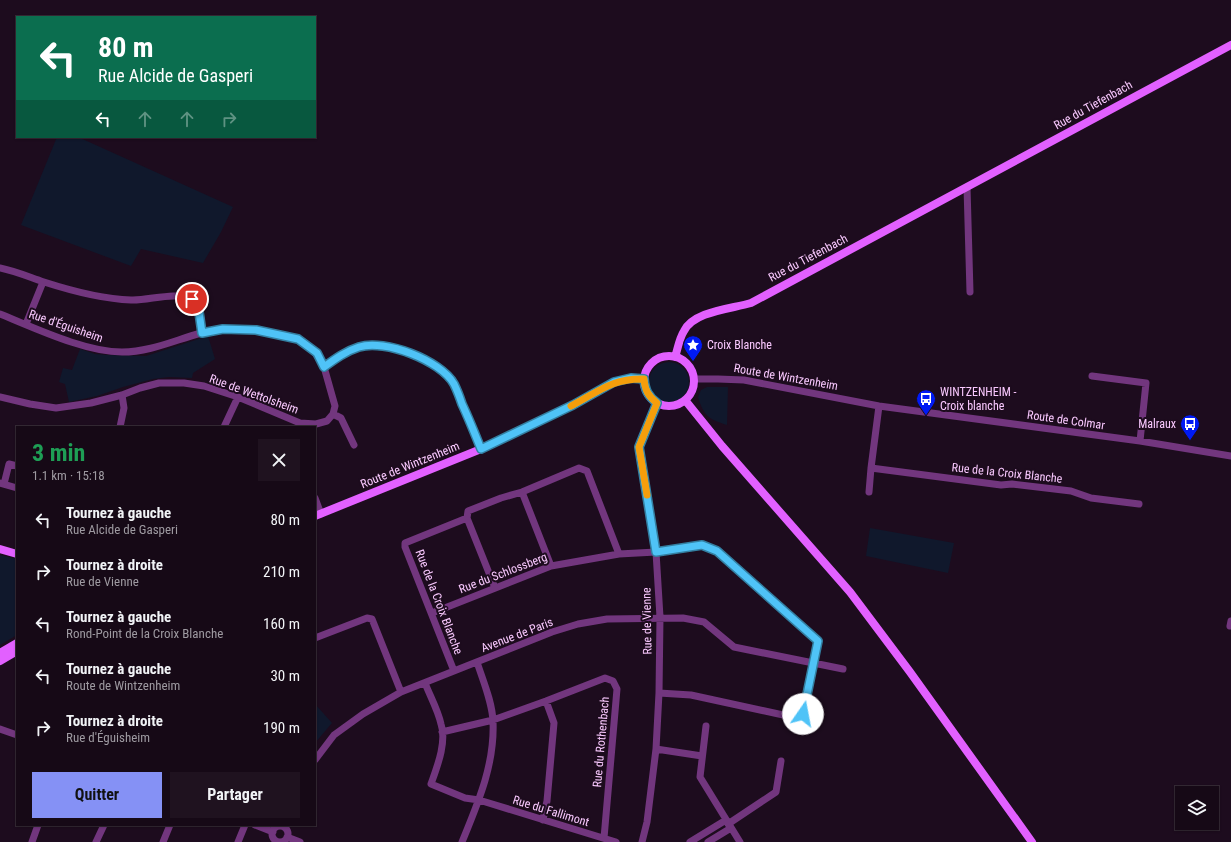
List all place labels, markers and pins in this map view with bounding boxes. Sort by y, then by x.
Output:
pin [175,282,209,316]
place icon: Croix Blanche [682,334,704,362]
place label: Croix Blanche [707,338,772,352]
place label: WINTZENHEIM - Croix blanche [940,385,1017,413]
bus stop icon: WINTZENHEIM - Croix blanche [915,388,937,416]
bus stop icon: Malraux [1179,413,1201,441]
place label: Malraux [1138,417,1176,431]

